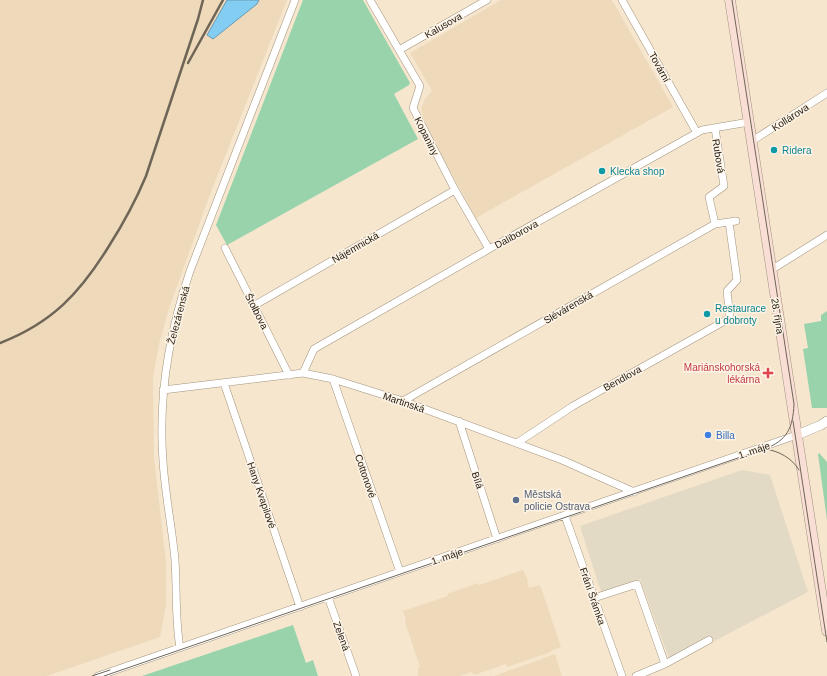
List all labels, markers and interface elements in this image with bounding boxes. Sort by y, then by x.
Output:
street label: Kalusova [423,10,464,40]
street label: Tovární [647,50,672,84]
street label: Kollárova [770,101,811,133]
street label: Kopaniny [412,115,441,157]
street label: Rubová [710,138,727,174]
marker: Ridera [769,145,779,155]
place label: Ridera [782,145,812,156]
marker: Klecka shop [597,166,607,176]
place label: Klecka shop [610,166,665,177]
street label: Daliborova [493,218,540,251]
street label: Nájemnická [330,229,381,265]
street label: Železárenská [164,284,192,346]
street label: Slévárenská [542,289,595,326]
street label: Štolbova [243,291,271,331]
street label: 28. října [769,297,786,335]
place label: Restaurace u dobroty [715,303,767,326]
marker: Restaurace u dobroty [702,309,712,319]
place label: Mariánskohorská lékárna [684,362,760,385]
street label: Bendlova [601,363,644,393]
marker: Mariánskohorská lékárna [763,368,773,378]
street label: Martinská [382,390,427,415]
marker: Billa [703,430,713,440]
place label: Billa [716,430,735,441]
street label: 1. máje [737,440,772,461]
street label: Cottonové [353,453,378,500]
street label: Hany Kvapilové [245,461,278,530]
street label: Bílá [470,470,486,490]
place label: Městská policie Ostrava [524,489,591,512]
marker: Městská policie Ostrava [511,495,521,505]
street label: 1. máje [430,546,465,567]
street label: Fráni Šrámka [578,566,609,627]
street label: Zelená [331,620,352,653]

